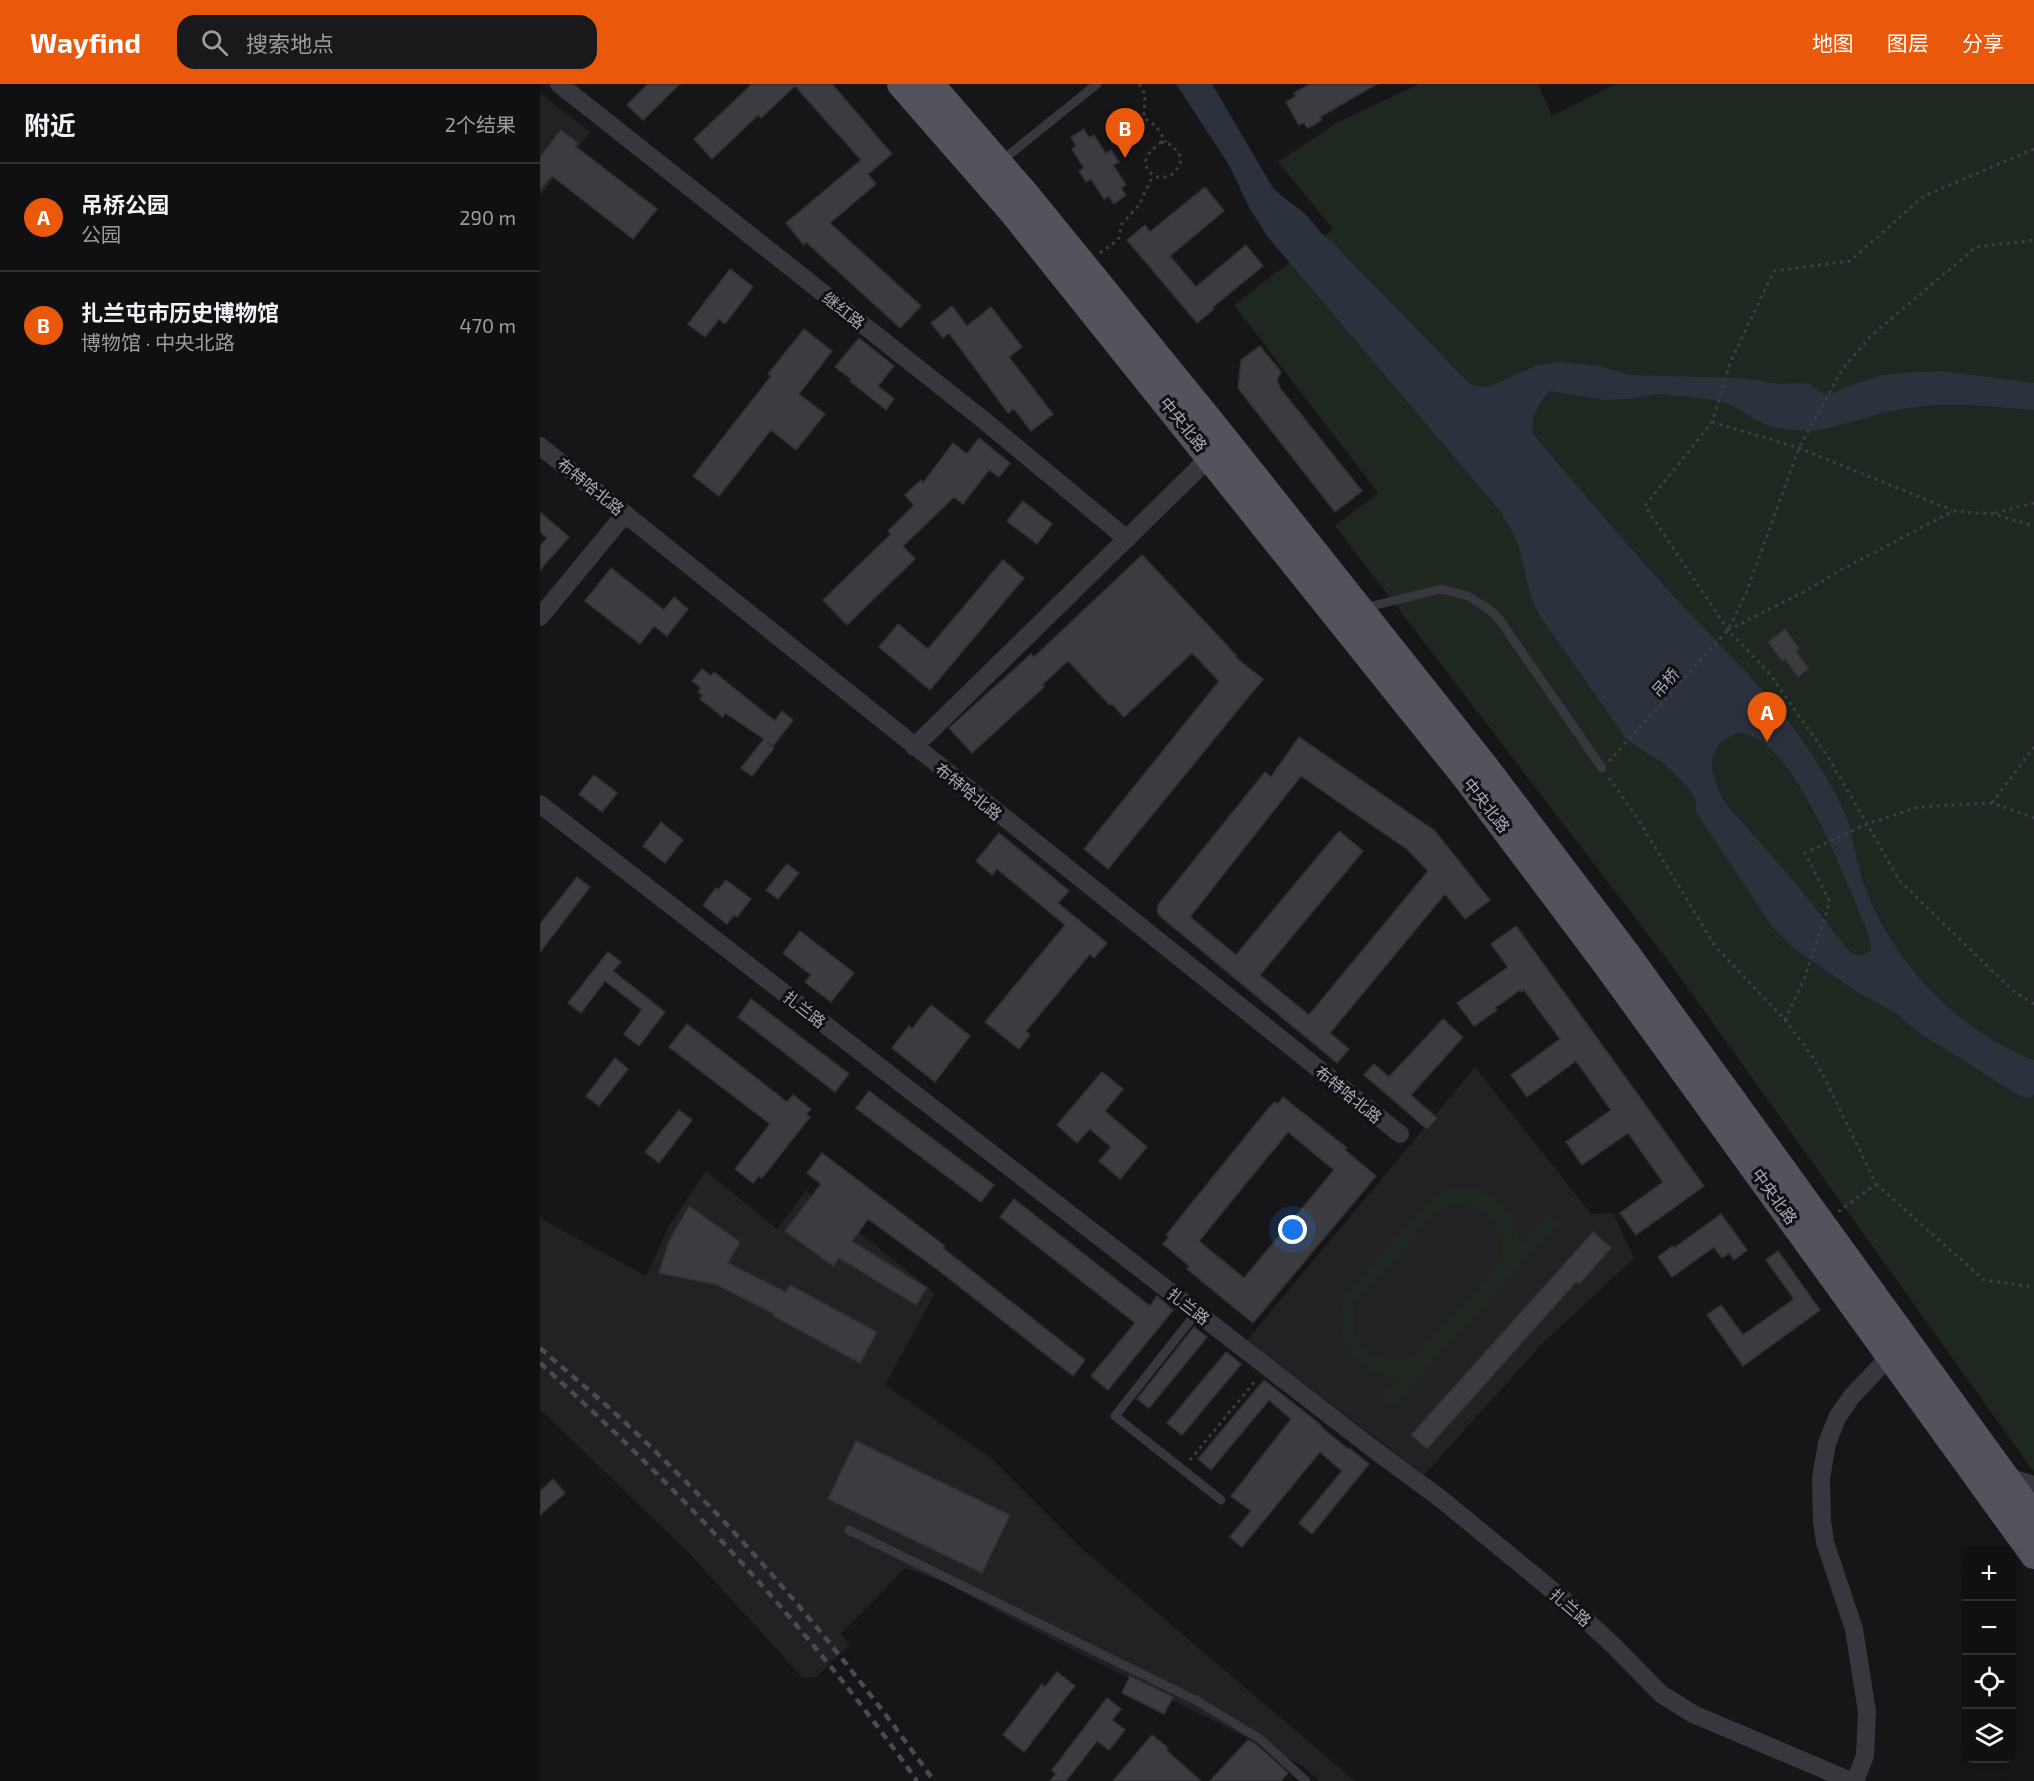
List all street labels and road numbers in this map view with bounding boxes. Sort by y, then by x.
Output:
street label: 继红路 [819,288,869,332]
street label: 中央北路 [1156,393,1212,455]
street label: 布特哈北路 [554,453,628,519]
street label: 吊桥 [1647,664,1683,700]
street label: 布特哈北路 [932,758,1006,824]
street label: 中央北路 [1460,774,1514,836]
street label: 扎兰路 [780,987,830,1031]
street label: 布特哈北路 [1312,1061,1386,1127]
street label: 中央北路 [1749,1165,1801,1227]
street label: 扎兰路 [1164,1284,1214,1328]
street label: 扎兰路 [1547,1584,1595,1630]

